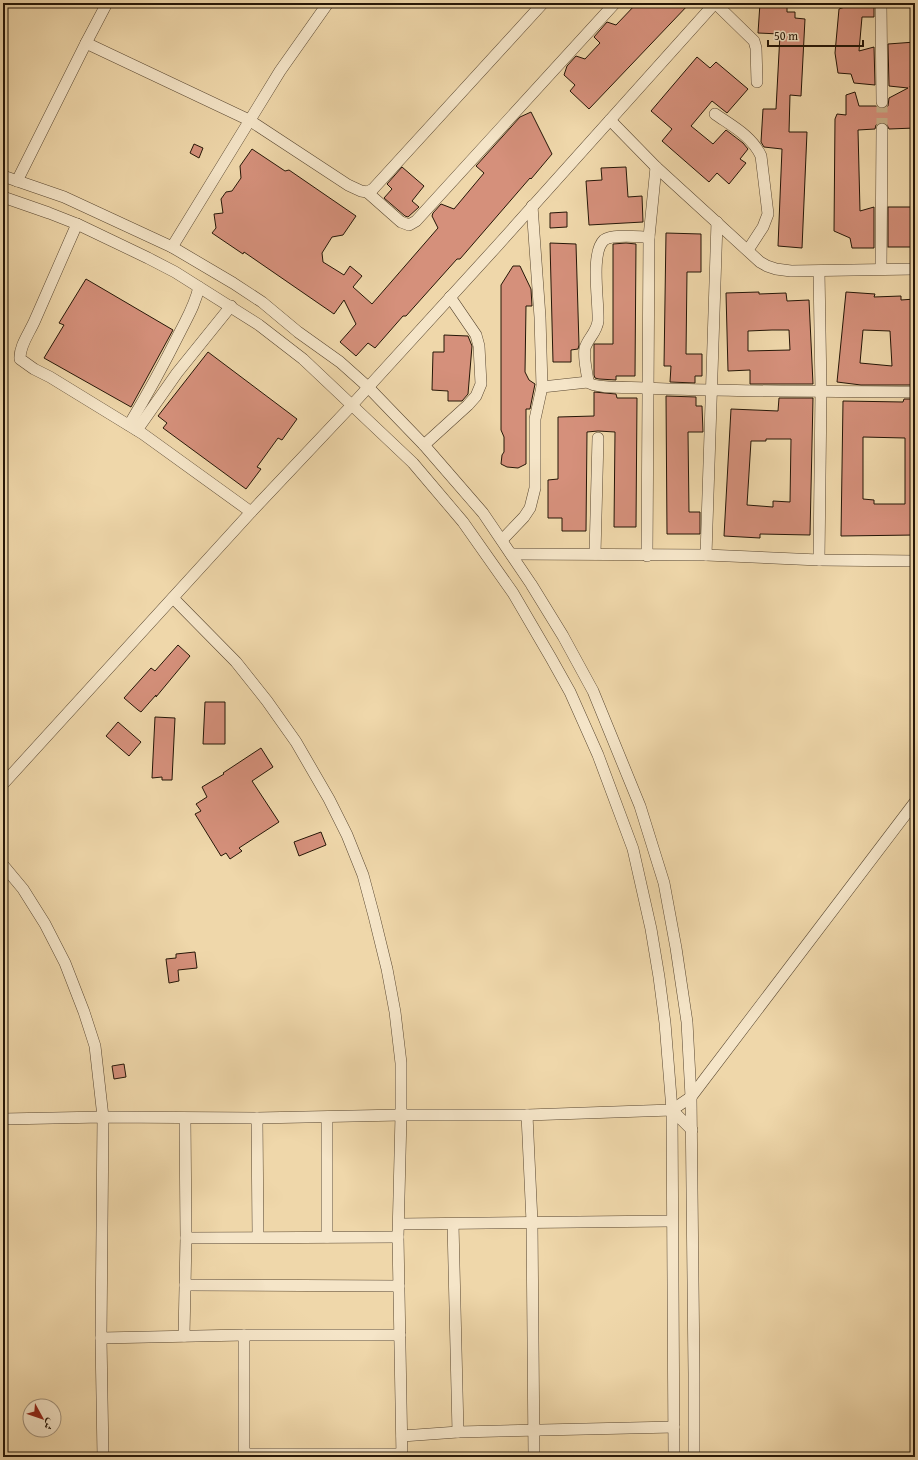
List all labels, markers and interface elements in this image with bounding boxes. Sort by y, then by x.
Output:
scale bar [768,22,863,48]
text: 50 m [774,27,798,44]
north arrow [22,1398,62,1438]
text: ش [40,1415,59,1434]

